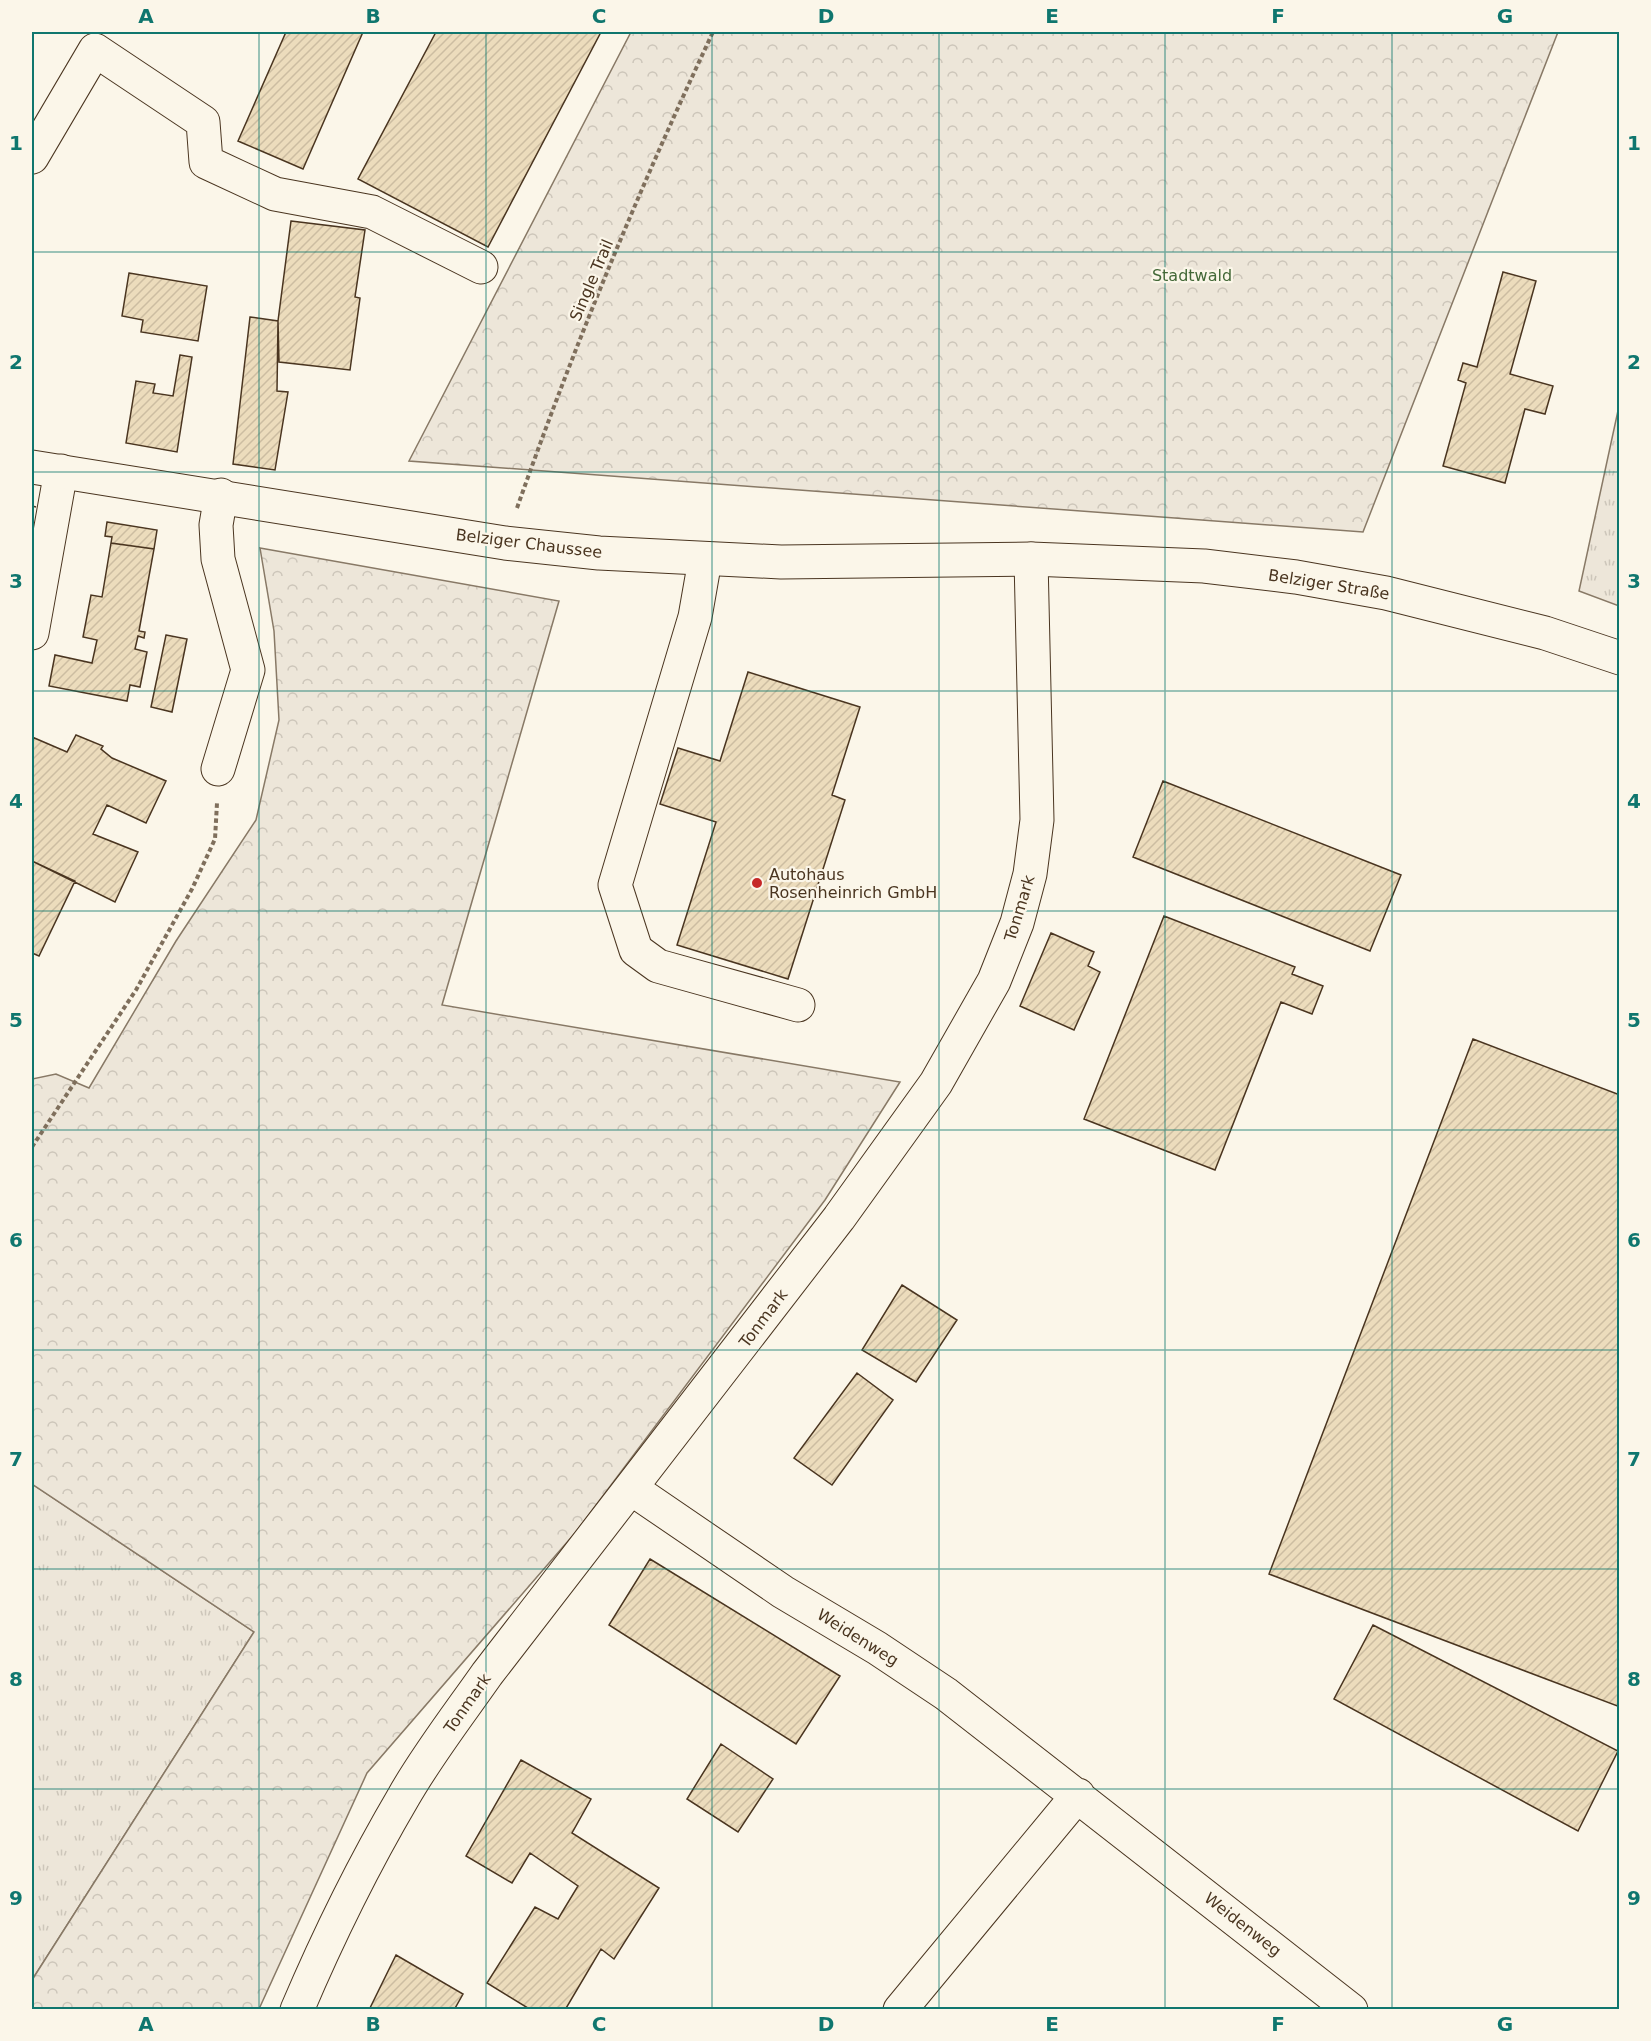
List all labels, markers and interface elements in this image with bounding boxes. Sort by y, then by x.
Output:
text: A [138,4,154,28]
text: B [365,4,381,28]
text: C [592,4,606,28]
text: D [818,4,834,28]
text: E [1045,4,1059,28]
text: F [1271,4,1285,28]
text: G [1497,4,1513,28]
text: 1 [9,131,23,155]
text: 1 [1627,131,1641,155]
street label: Single Trail [566,236,617,324]
park label: Stadtwald [1152,266,1232,285]
text: 2 [9,350,23,374]
text: 2 [1627,350,1641,374]
street label: Belziger Chaussee [455,525,603,562]
street label: Belziger Straße [1267,566,1391,603]
text: 3 [9,569,23,593]
text: 3 [1627,569,1641,593]
text: 4 [9,789,23,813]
text: 4 [1627,789,1641,813]
place label: Autohaus Rosenheinrich GmbH [769,865,937,902]
street label: Tonmark [1000,872,1039,944]
marker: Autohaus Rosenheinrich GmbH [750,876,764,890]
text: 5 [9,1008,23,1032]
text: 5 [1627,1008,1641,1032]
text: 6 [9,1228,23,1252]
text: 6 [1627,1228,1641,1252]
street label: Tonmark [735,1285,792,1352]
text: 7 [9,1447,23,1471]
text: 7 [1627,1447,1641,1471]
street label: Weidenweg [814,1605,902,1670]
text: 8 [9,1667,23,1691]
text: 8 [1627,1667,1641,1691]
street label: Tonmark [439,1669,495,1737]
text: 9 [9,1886,23,1910]
text: 9 [1627,1886,1641,1910]
street label: Weidenweg [1200,1888,1285,1960]
text: A [138,2012,154,2036]
text: B [365,2012,381,2036]
text: C [592,2012,606,2036]
text: D [818,2012,834,2036]
text: E [1045,2012,1059,2036]
text: F [1271,2012,1285,2036]
text: G [1497,2012,1513,2036]

